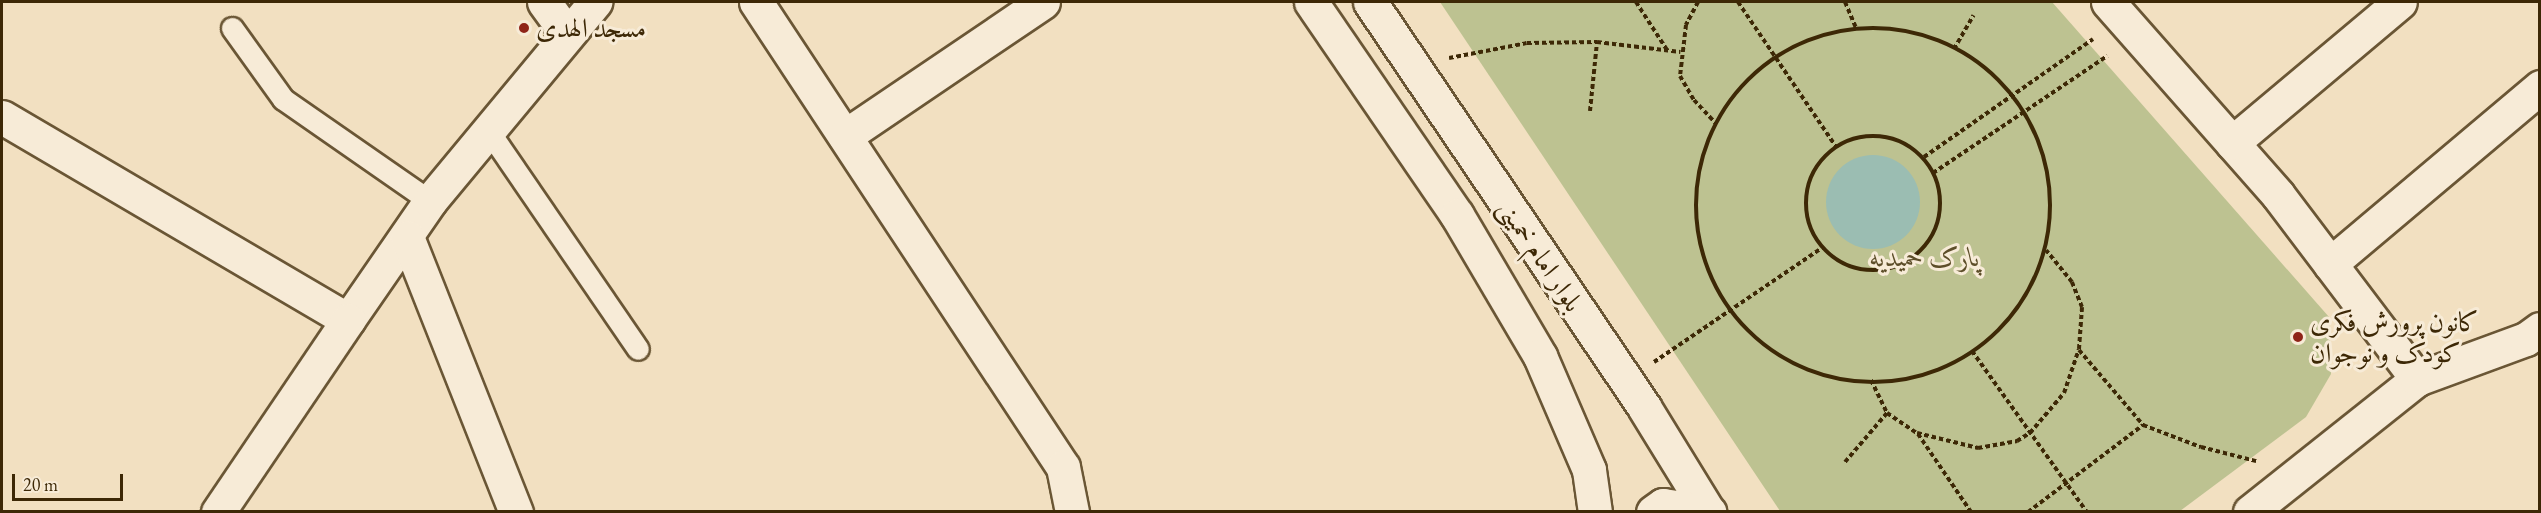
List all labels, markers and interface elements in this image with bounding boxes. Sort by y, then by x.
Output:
place label: مسجد الهدی [536,12,646,44]
marker: مسجد الهدی [517,21,531,35]
street label: بلوار امام خمینی [1492,193,1590,317]
park label: پارک حمیدیه [1870,241,1980,273]
place label: کانون پرورش فکری کودک و نوجوان [2310,305,2479,368]
marker: کانون پرورش فکری کودک و نوجوان [2291,330,2305,344]
scale bar [15,462,126,500]
text: 20 m [23,473,58,496]

